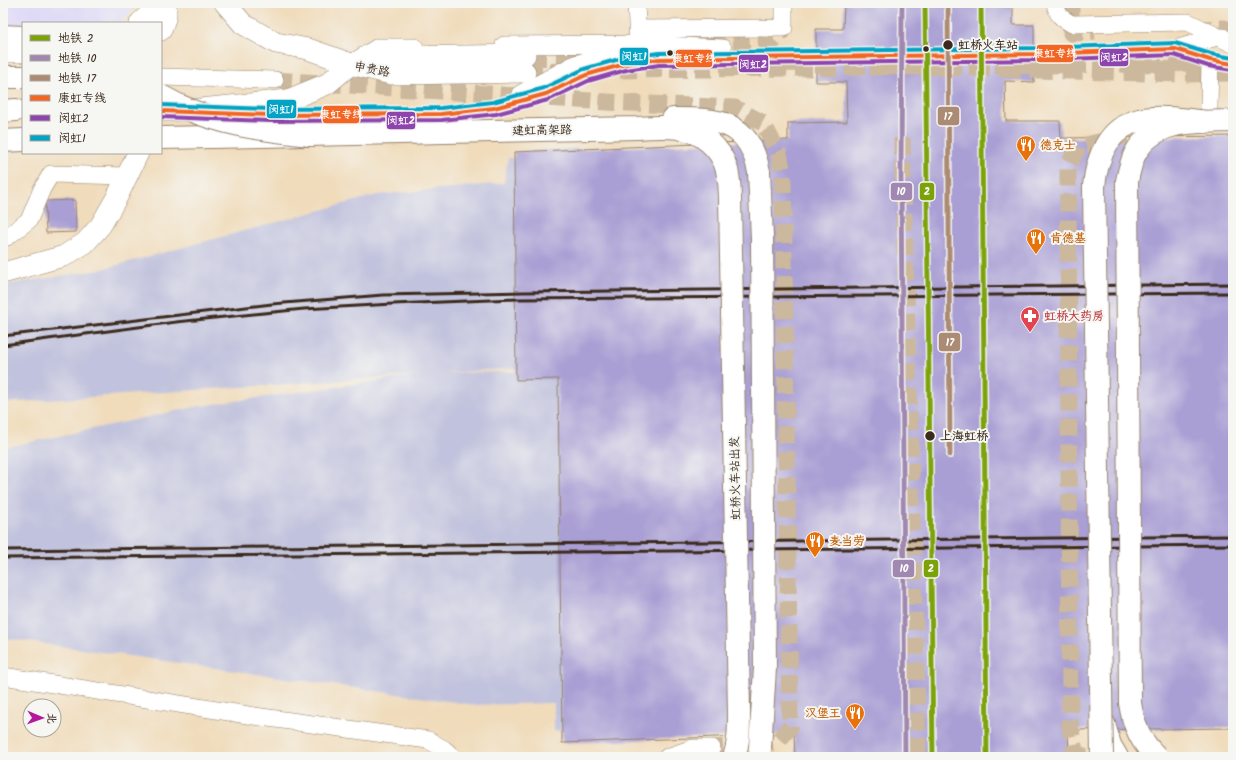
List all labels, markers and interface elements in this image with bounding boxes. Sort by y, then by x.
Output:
legend [22,22,162,154]
text: 地铁 2 [58,29,94,48]
place label: 虹桥火车站 [958,36,1018,55]
marker: 虹桥火车站 [941,38,955,52]
unlabelled marker [921,44,931,54]
line badge: 康虹专线 [1036,44,1074,63]
text: 康虹专线 [1033,45,1077,63]
line badge: 闵虹1 [619,47,649,66]
text: 闵虹1 [621,48,647,66]
unlabelled marker [665,48,675,58]
line badge: 闵虹2 [1099,48,1129,67]
text: 地铁 10 [58,49,97,68]
line badge: 康虹专线 [675,49,713,68]
text: 闵虹2 [1100,49,1128,67]
text: 康虹专线 [672,50,716,68]
line badge: 闵虹2 [738,54,769,73]
text: 闵虹2 [739,56,767,74]
street label: 申贵路 [352,57,391,82]
text: 地铁 17 [58,69,97,88]
text: 康虹专线 [58,89,106,108]
line badge: 闵虹1 [266,99,297,119]
text: 闵虹1 [268,101,294,119]
line badge: 康虹专线 [322,105,360,124]
text: 康虹专线 [319,106,363,124]
line badge: 17 [937,106,960,126]
text: 17 [944,108,953,126]
text: 闵虹2 [58,109,89,128]
line badge: 闵虹2 [386,111,416,130]
text: 闵虹2 [387,112,415,130]
street label: 建虹高架路 [512,120,572,141]
text: 闵虹1 [58,129,86,148]
restaurant icon: 德克士 [1015,134,1037,162]
place label: 德克士 [1040,136,1076,155]
line badge: 10 [890,182,913,201]
line badge: 2 [919,182,935,201]
text: 10 [897,183,906,201]
text: 2 [924,183,930,201]
restaurant icon: 肯德基 [1025,227,1047,255]
place label: 肯德基 [1050,229,1086,248]
pharmacy icon: 虹桥大药房 [1019,305,1041,333]
place label: 虹桥大药房 [1044,307,1104,326]
line badge: 17 [938,332,961,352]
text: 17 [946,334,955,352]
place label: 上海虹桥 [940,427,989,446]
marker: 上海虹桥 [923,429,937,443]
street label: 虹桥火车站出发 [725,436,746,520]
restaurant icon: 麦当劳 [804,530,826,558]
place label: 麦当劳 [829,532,865,551]
line badge: 10 [892,559,915,578]
line badge: 2 [923,559,939,578]
text: 10 [900,560,909,578]
text: 2 [928,560,934,578]
north arrow [22,698,62,738]
restaurant icon: 汉堡王 [844,702,866,730]
place label: 汉堡王 [805,704,841,723]
text: 北 [42,713,60,724]

